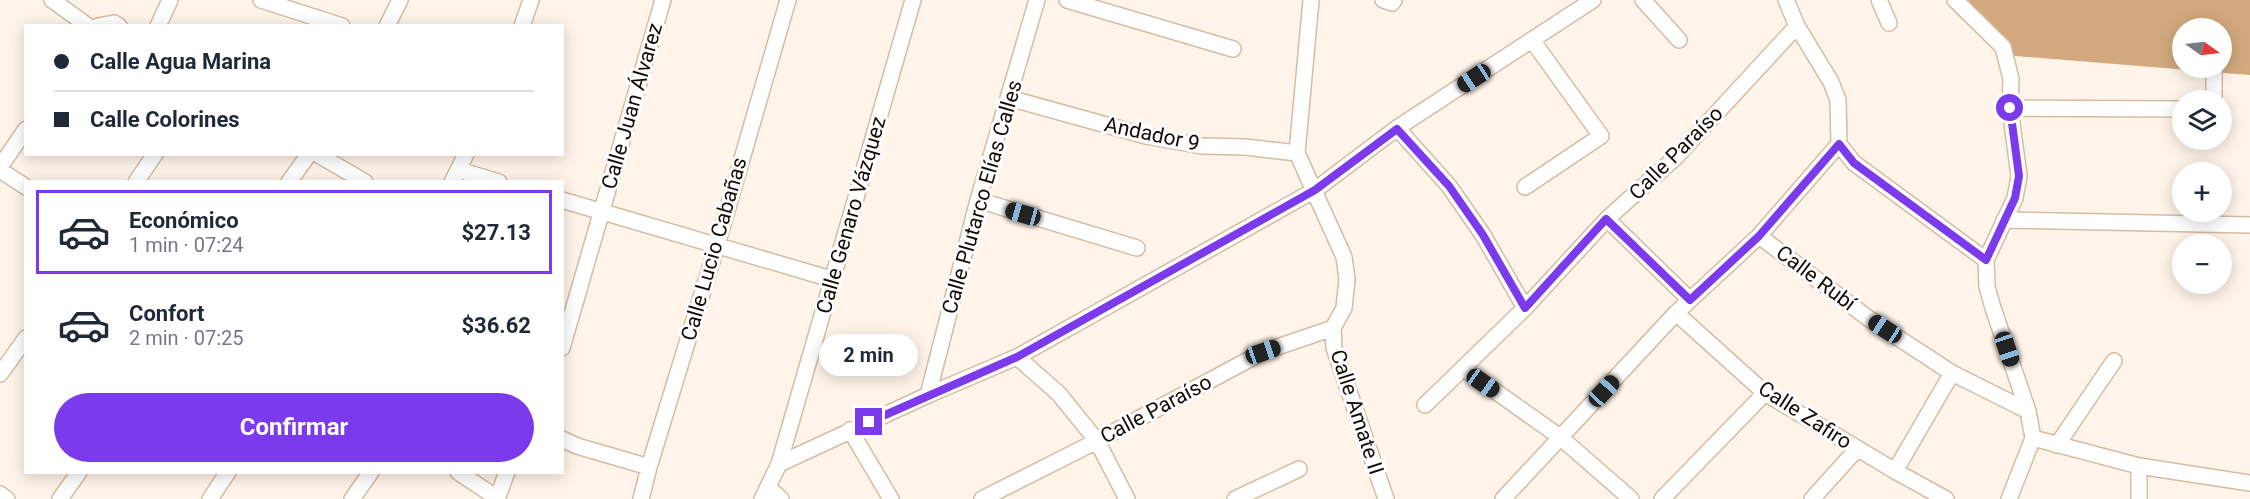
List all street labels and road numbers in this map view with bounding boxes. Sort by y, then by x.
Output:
street label: Calle Juan Álvarez [597,20,667,192]
street label: Calle Plutarco Elías Calles [937,77,1027,317]
street label: Calle Paraíso [1624,101,1728,205]
street label: Andador 9 [1102,112,1202,156]
street label: Calle Genaro Vázquez [811,114,891,316]
street label: Calle Lucio Cabañas [676,155,752,343]
street label: Calle Rubí [1772,240,1861,316]
street label: Calle Amate II [1326,347,1388,477]
street label: Calle Paraíso [1096,370,1216,448]
street label: Calle Zafiro [1754,376,1856,454]

